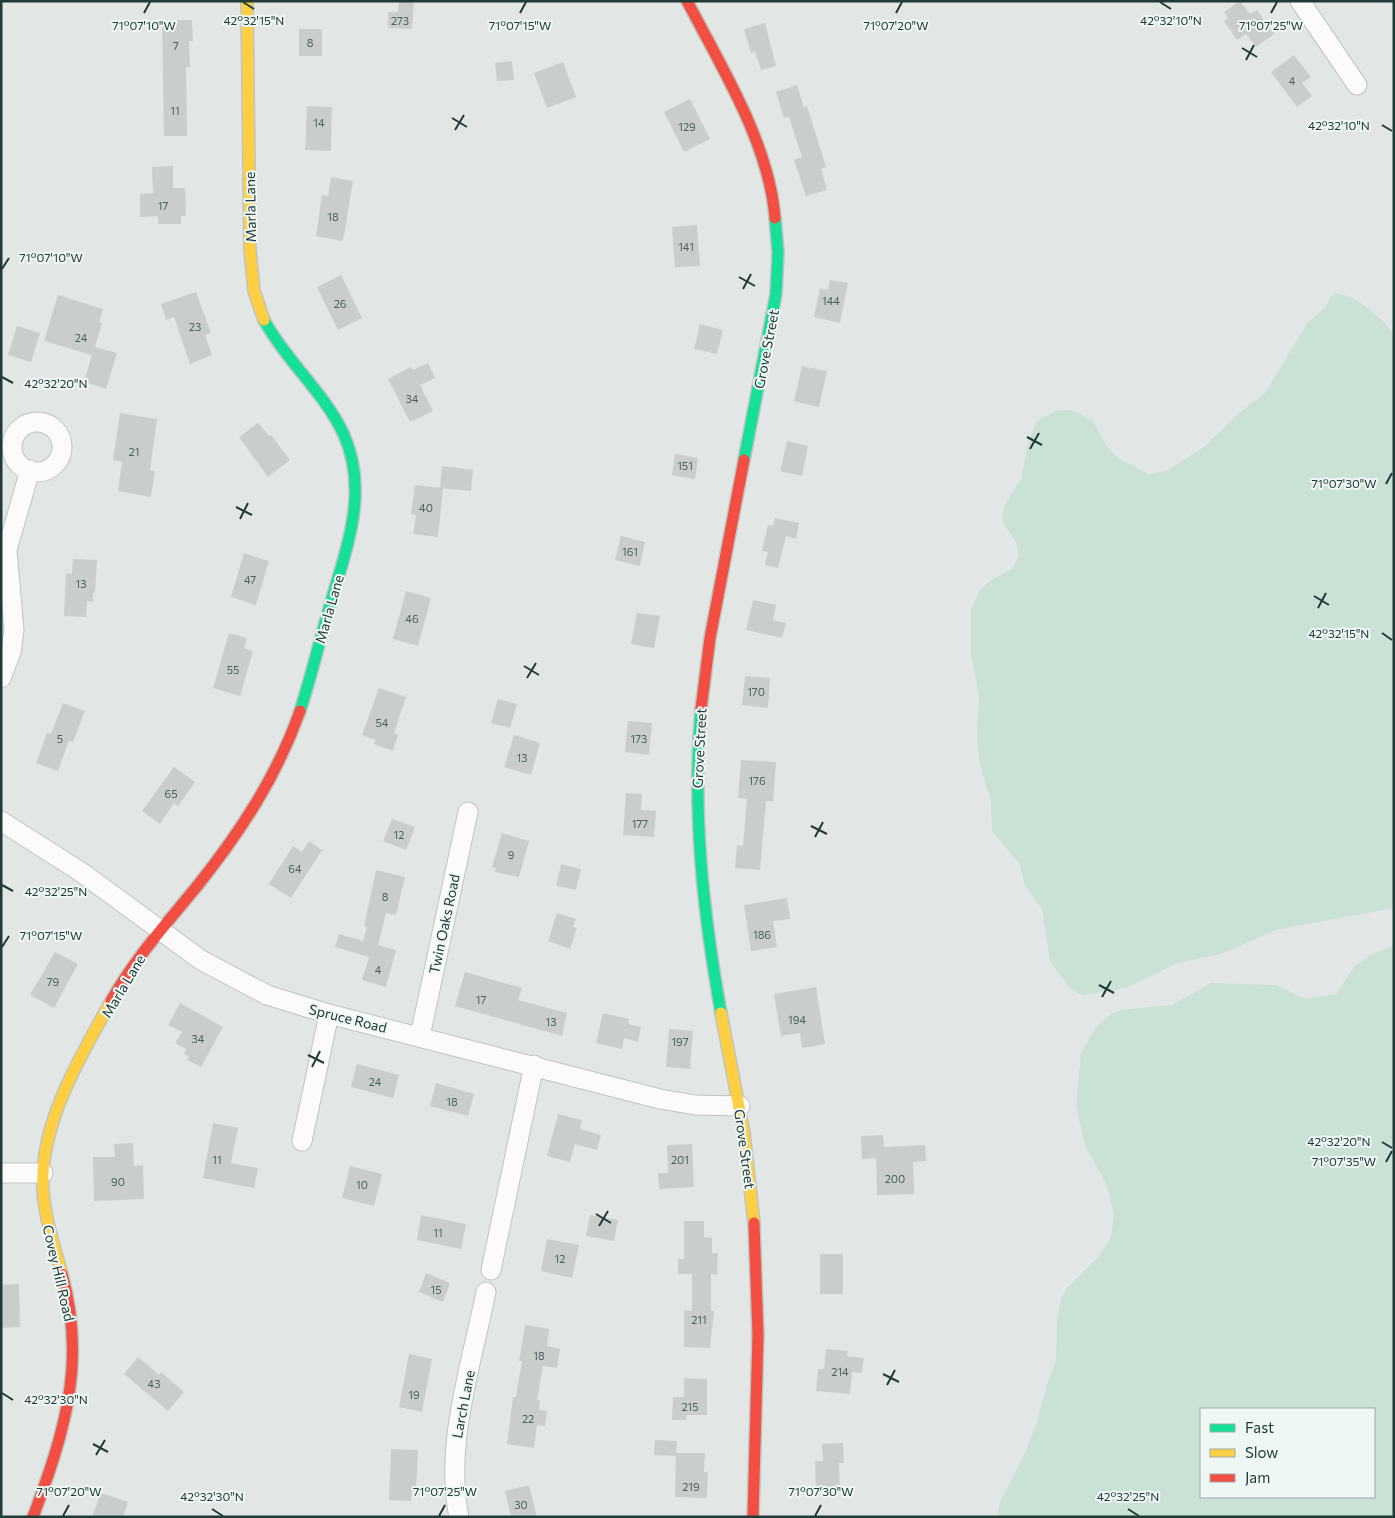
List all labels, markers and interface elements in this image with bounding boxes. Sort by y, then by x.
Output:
text: 42°32'15"N [224,13,284,27]
text: 42°32'10"N [1140,13,1202,27]
house number: 273 [391,14,409,27]
text: 71°07'10"W [112,18,176,32]
text: 71°07'15"W [489,18,551,32]
text: 71°07'20"W [864,18,928,32]
text: 71°07'25"W [1239,18,1303,32]
house number: 8 [307,36,314,49]
house number: 7 [173,39,179,52]
house number: 4 [1289,74,1296,87]
house number: 11 [170,104,180,117]
house number: 14 [313,116,325,129]
text: 42°32'10"N [1308,118,1370,132]
house number: 129 [678,120,696,133]
street label: Marla Lane [241,172,259,242]
house number: 17 [158,199,168,212]
house number: 18 [327,210,339,223]
house number: 141 [678,240,694,253]
text: 71°07'10"W [19,250,83,264]
house number: 144 [822,294,840,307]
house number: 26 [334,297,347,310]
street label: Grove Street [750,308,782,390]
house number: 23 [189,320,201,333]
house number: 24 [75,331,88,344]
text: 42°32'20"N [24,376,88,390]
house number: 34 [406,392,419,405]
house number: 21 [129,445,139,458]
house number: 151 [677,459,693,472]
text: 71°07'30"W [1311,476,1377,490]
house number: 40 [419,501,433,514]
house number: 161 [622,545,638,558]
house number: 47 [244,573,256,586]
street label: Marla Lane [311,573,347,645]
house number: 13 [76,577,86,590]
house number: 46 [405,612,419,625]
text: 42°32'15"N [1309,626,1369,640]
house number: 55 [227,663,239,676]
house number: 170 [747,685,765,698]
street label: Grove Street [688,707,710,789]
house number: 54 [376,716,389,729]
house number: 5 [57,732,63,745]
house number: 173 [631,732,647,745]
house number: 13 [517,751,527,764]
house number: 176 [748,774,766,787]
house number: 65 [165,787,178,800]
house number: 177 [632,817,648,830]
house number: 12 [394,828,404,841]
house number: 9 [508,848,515,861]
house number: 64 [288,862,302,875]
street label: Twin Oaks Road [425,873,463,975]
text: 42°32'25"N [25,884,87,898]
house number: 8 [382,890,389,903]
text: 71°07'15"W [20,928,82,942]
house number: 186 [753,928,771,941]
street label: Marla Lane [98,951,148,1021]
house number: 4 [375,963,382,976]
house number: 79 [47,975,60,988]
house number: 17 [476,993,486,1006]
street label: Spruce Road [307,1000,389,1036]
house number: 194 [788,1013,806,1026]
house number: 13 [546,1015,556,1028]
house number: 34 [192,1032,205,1045]
house number: 197 [671,1035,689,1048]
house number: 24 [369,1075,382,1088]
house number: 18 [446,1095,458,1108]
street label: Grove Street [731,1108,759,1190]
text: 42°32'20"N [1307,1134,1371,1148]
house number: 11 [212,1153,222,1166]
house number: 201 [671,1153,689,1166]
text: 71°07'35"W [1312,1154,1376,1168]
house number: 200 [885,1172,905,1185]
house number: 90 [111,1175,125,1188]
house number: 10 [356,1178,368,1191]
street label: Covey Hill Road [40,1223,78,1323]
house number: 11 [433,1226,443,1239]
house number: 12 [555,1252,565,1265]
house number: 15 [430,1283,442,1296]
house number: 211 [691,1313,707,1326]
house number: 18 [533,1349,545,1362]
house number: 214 [831,1365,849,1378]
street label: Larch Lane [448,1368,478,1440]
house number: 43 [148,1377,160,1390]
house number: 19 [408,1388,420,1401]
text: 42°32'30"N [24,1392,88,1406]
house number: 215 [681,1400,699,1413]
legend [1200,1408,1375,1498]
house number: 22 [522,1412,534,1425]
text: Fast [1245,1418,1274,1436]
text: Slow [1245,1443,1278,1461]
text: Jam [1245,1468,1270,1486]
house number: 219 [682,1480,700,1493]
text: 71°07'20"W [37,1484,101,1498]
text: 71°07'25"W [413,1484,477,1498]
text: 71°07'30"W [788,1484,854,1498]
text: 42°32'30"N [180,1489,244,1503]
text: 42°32'25"N [1097,1489,1159,1503]
house number: 30 [514,1498,528,1511]

